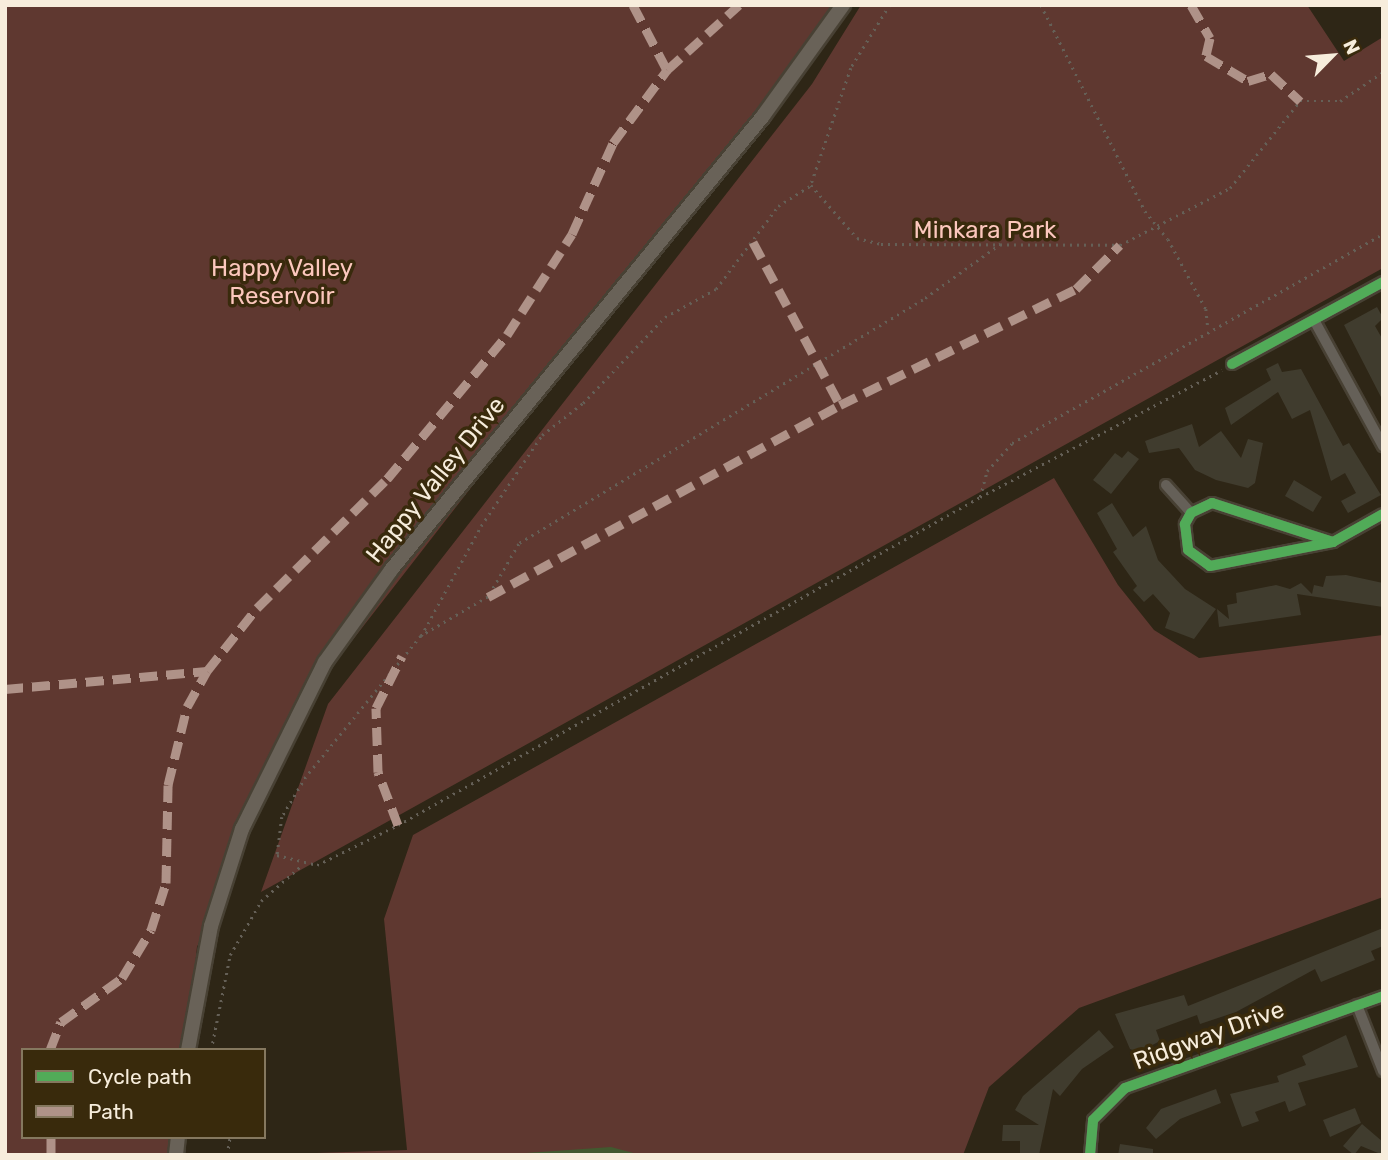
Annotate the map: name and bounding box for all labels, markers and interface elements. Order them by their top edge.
north arrow [1297,21,1367,91]
text: N [1338,36,1365,58]
park label: Minkara Park [914,217,1056,245]
park label: Happy Valley Reservoir [210,255,354,311]
street label: Happy Valley Drive [360,391,512,569]
street label: Ridgway Drive [1129,995,1289,1077]
legend [21,1048,266,1139]
text: Cycle path [88,1064,192,1089]
text: Path [88,1099,134,1124]

